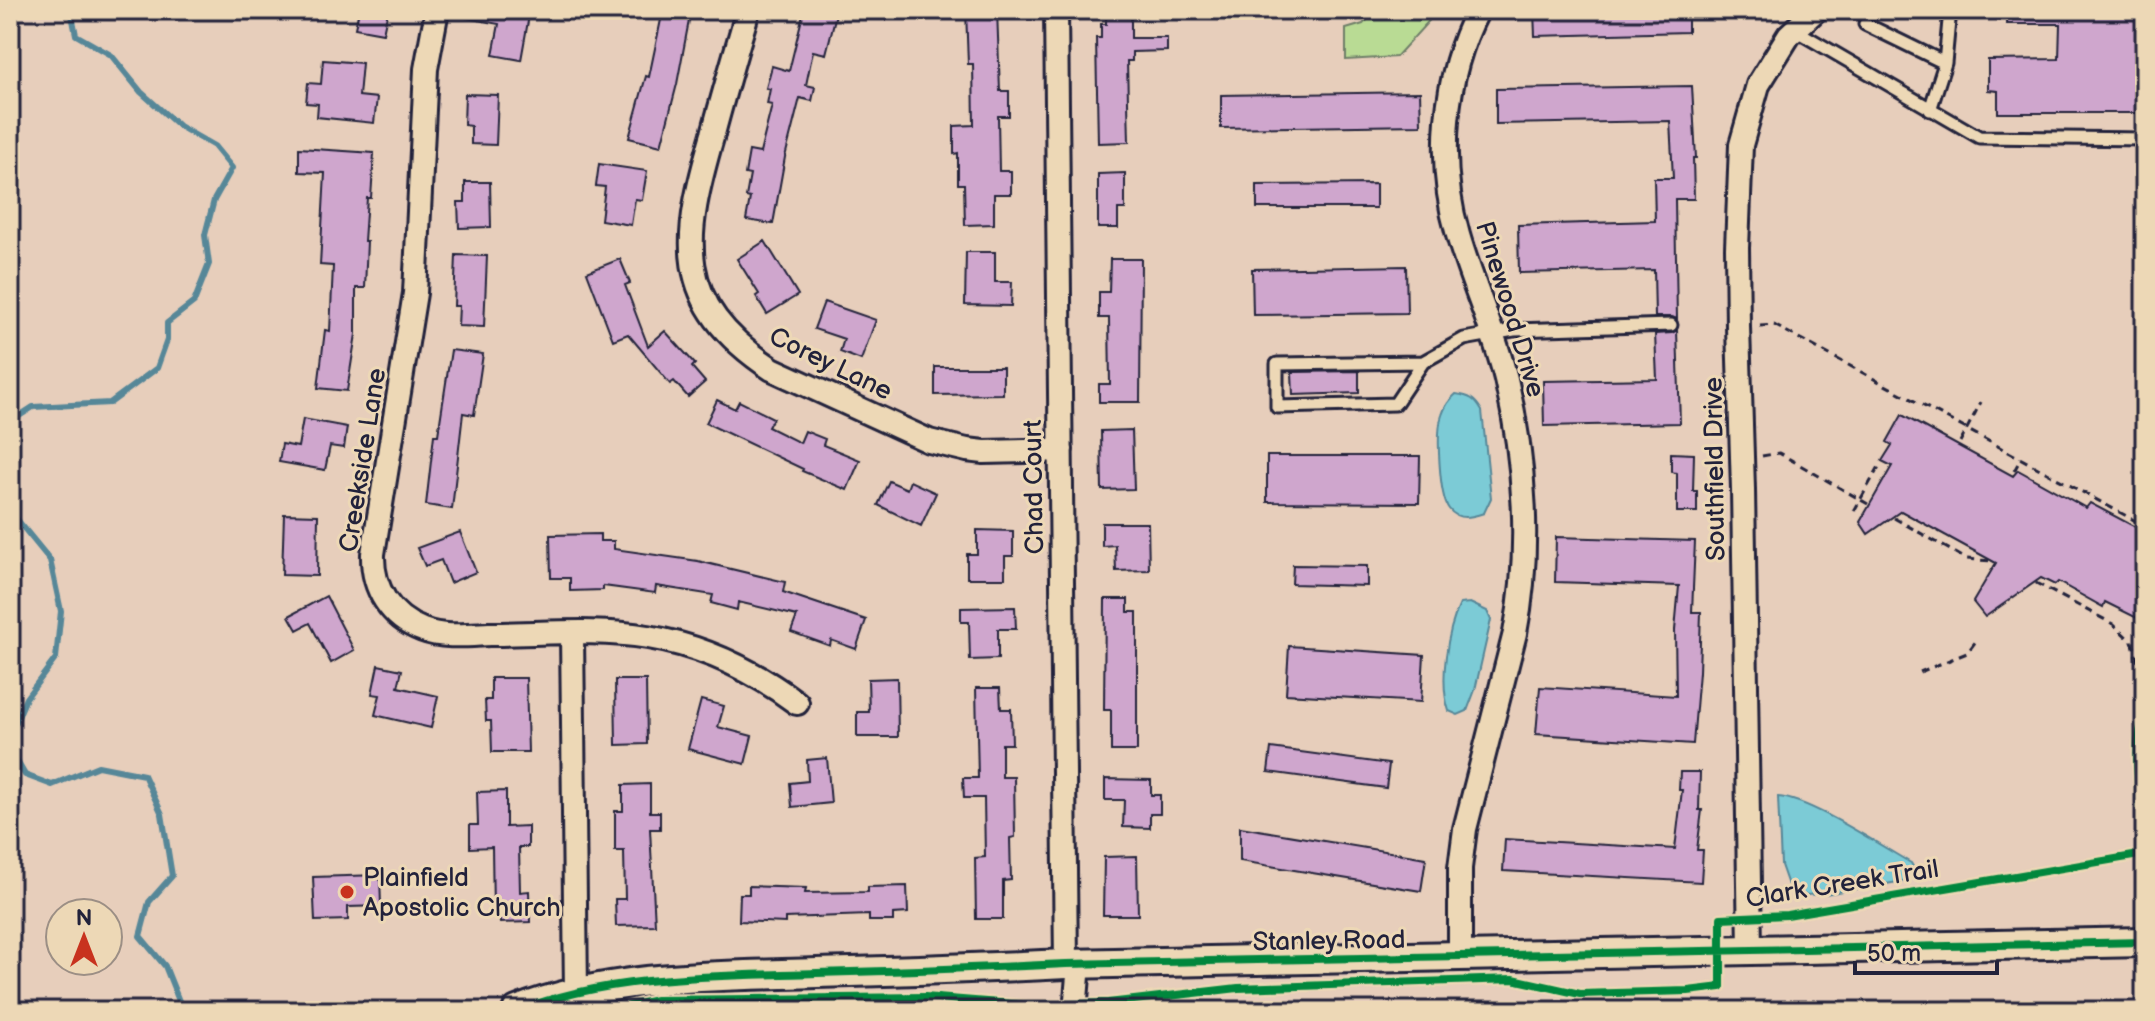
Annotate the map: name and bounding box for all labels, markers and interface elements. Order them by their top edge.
street label: Pinewood Drive [1468,218,1551,401]
street label: Corey Lane [764,321,897,408]
street label: Creekside Lane [334,366,393,555]
street label: Southfield Drive [1698,377,1733,561]
street label: Chad Court [1018,419,1051,555]
street label: Clark Creek Trail [1744,854,1941,915]
place label: Plainfield Apostolic Church [363,863,561,924]
marker: Plainfield Apostolic Church [338,883,356,901]
north arrow [44,897,124,977]
text: N [76,905,92,932]
street label: Stanley Road [1252,925,1406,958]
scale bar [1855,925,1997,975]
text: 50 m [1867,939,1921,968]

